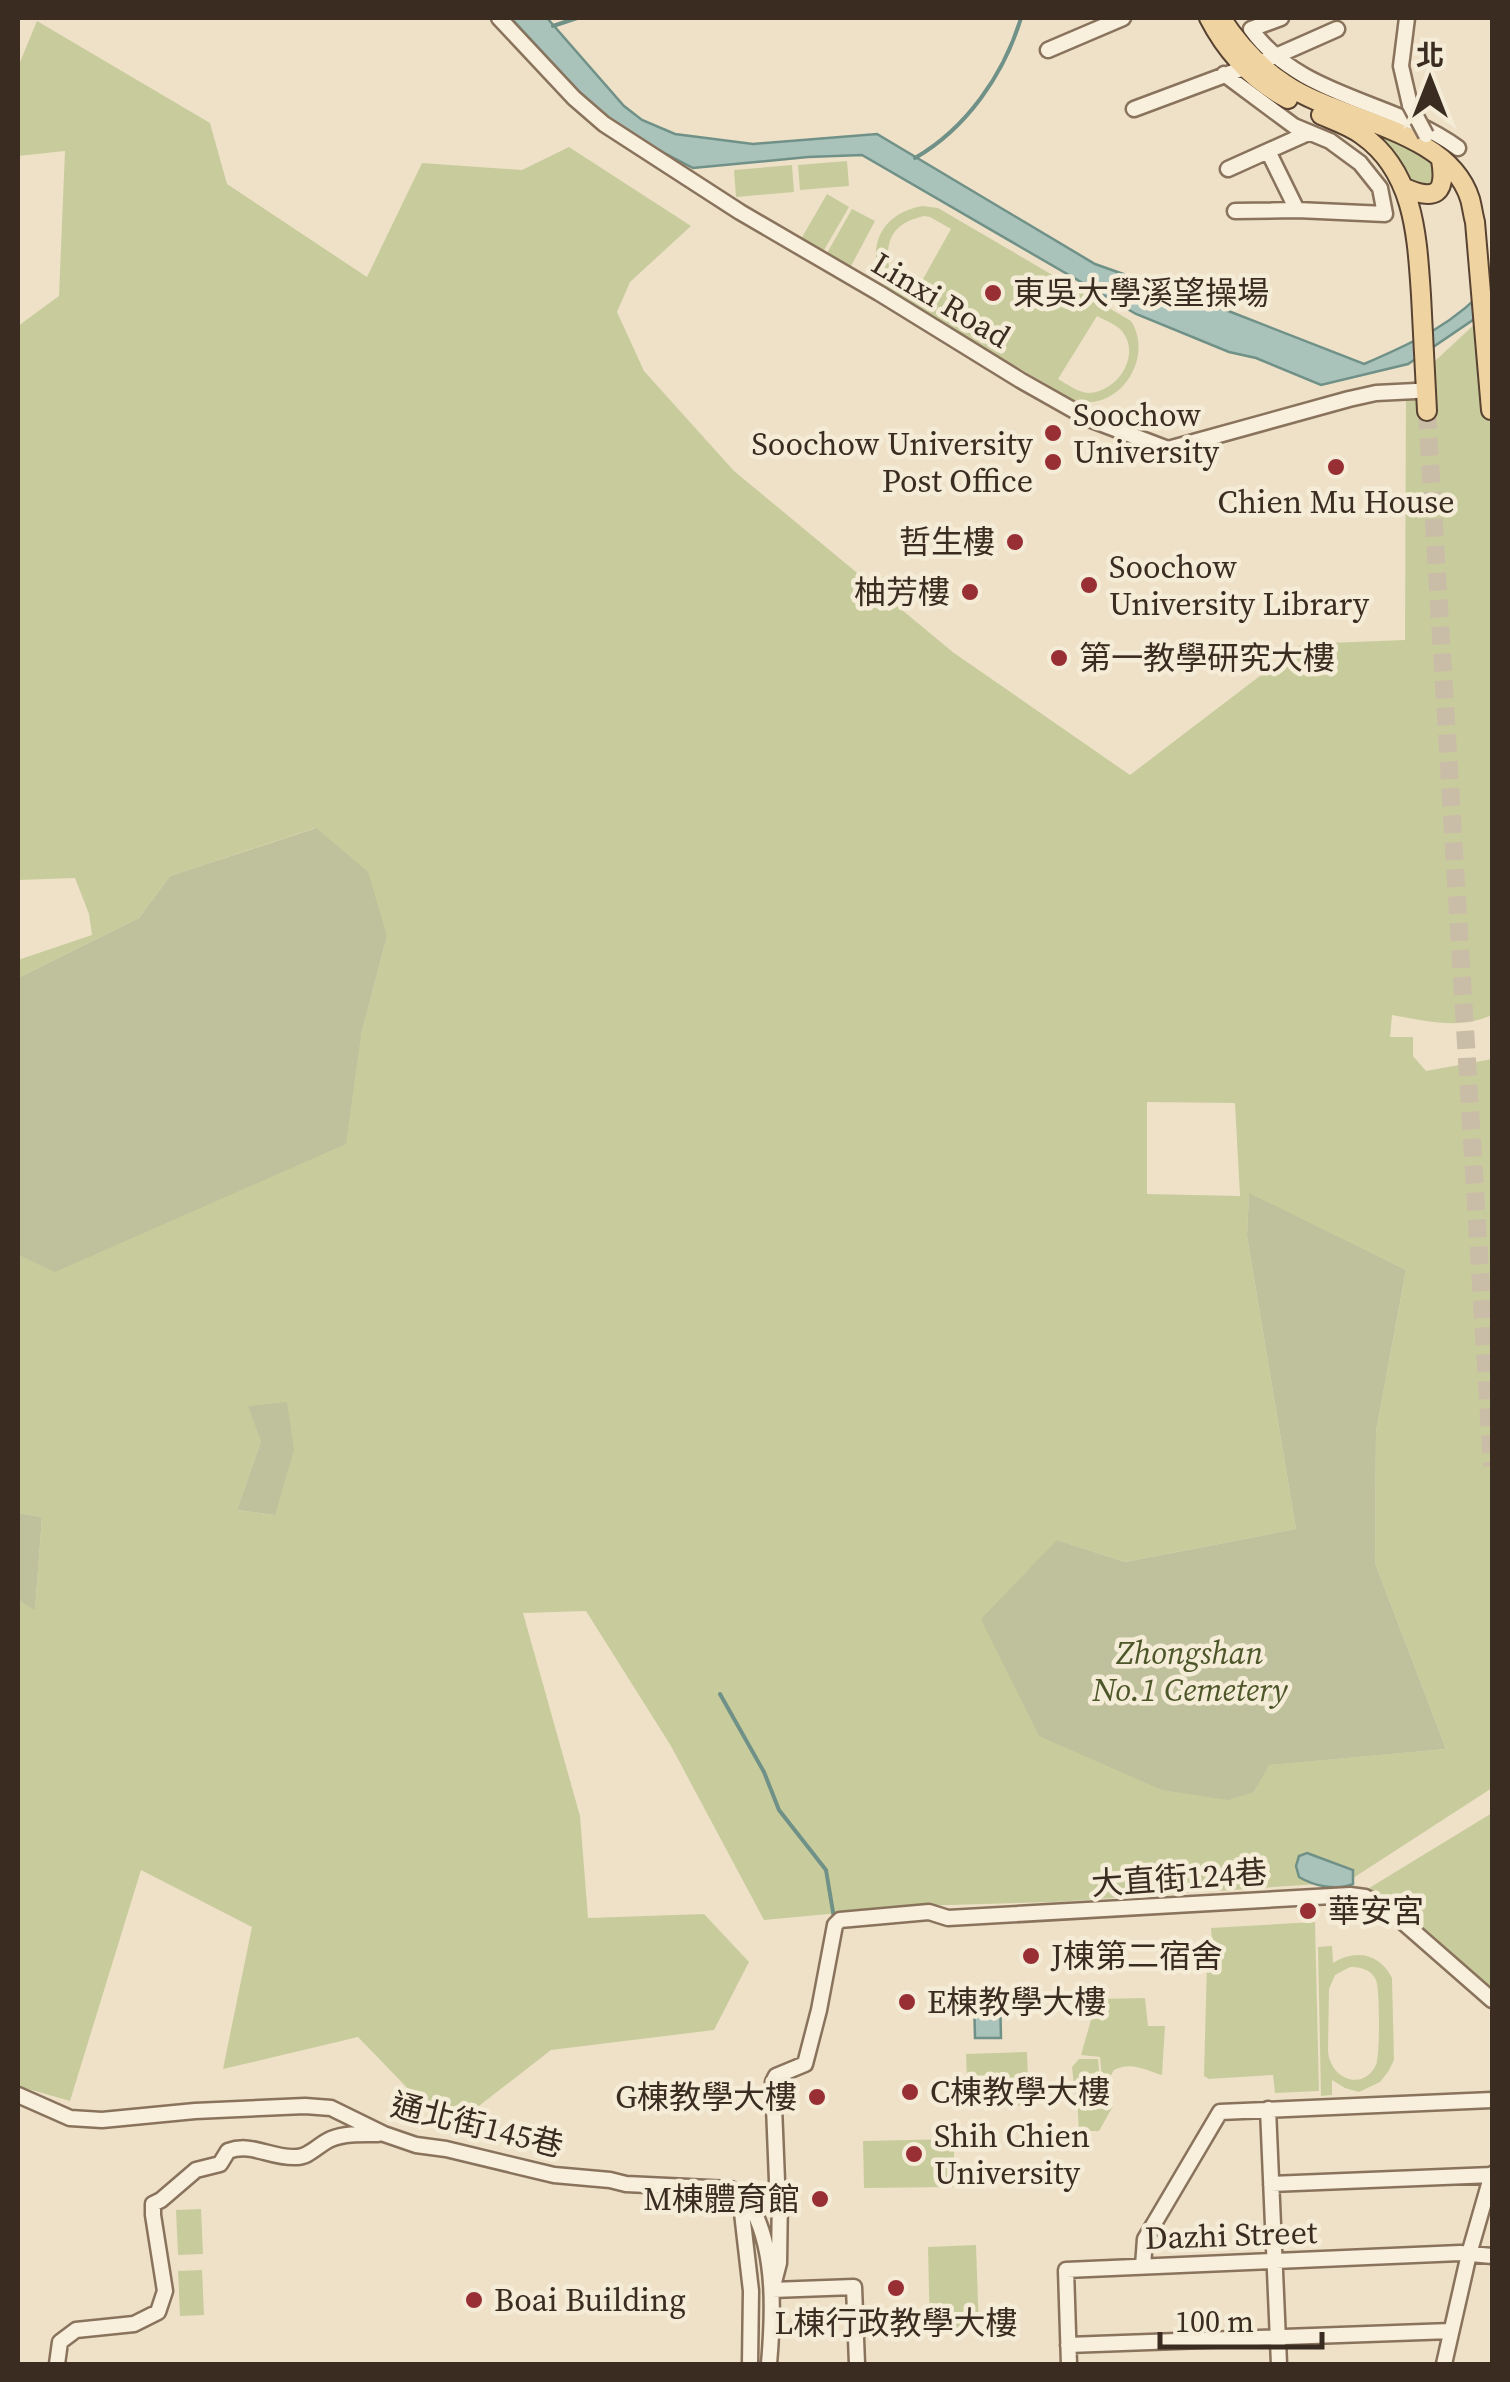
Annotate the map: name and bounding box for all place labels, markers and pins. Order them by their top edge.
place label: 東吳大學溪望操場 [1013,271,1269,315]
marker: 東吳大學溪望操場 [982,282,1004,304]
place label: Soochow University [1073,393,1220,474]
place label: Soochow University Post Office [751,422,1034,503]
marker: Soochow University [1042,422,1064,444]
marker: Soochow University Post Office [1042,451,1064,473]
marker: Chien Mu House [1325,456,1347,478]
place label: Chien Mu House [1217,480,1455,524]
place label: 哲生樓 [899,520,995,564]
marker: 哲生樓 [1004,531,1026,553]
place label: Soochow University Library [1109,545,1370,626]
place label: 柚芳樓 [854,570,950,614]
marker: Soochow University Library [1078,574,1100,596]
marker: 柚芳樓 [959,581,981,603]
place label: 第一教學研究大樓 [1079,636,1335,680]
marker: 第一教學研究大樓 [1048,647,1070,669]
place label: 華安宮 [1328,1889,1424,1933]
marker: 華安宮 [1297,1900,1319,1922]
place label: J棟第二宿舍 [1050,1934,1223,1978]
marker: J棟第二宿舍 [1020,1945,1042,1967]
place label: E棟教學大樓 [927,1980,1106,2024]
marker: E棟教學大樓 [896,1991,918,2013]
place label: C棟教學大樓 [930,2070,1110,2114]
place label: G棟教學大樓 [615,2075,797,2119]
marker: C棟教學大樓 [899,2081,921,2103]
marker: G棟教學大樓 [806,2086,828,2108]
place label: Shih Chien University [934,2114,1090,2195]
marker: Shih Chien University [903,2143,925,2165]
place label: M棟體育館 [643,2177,800,2221]
marker: M棟體育館 [809,2188,831,2210]
marker: L棟行政教學大樓 [885,2277,907,2299]
place label: Boai Building [494,2278,686,2322]
marker: Boai Building [463,2289,485,2311]
place label: L棟行政教學大樓 [774,2301,1018,2345]

